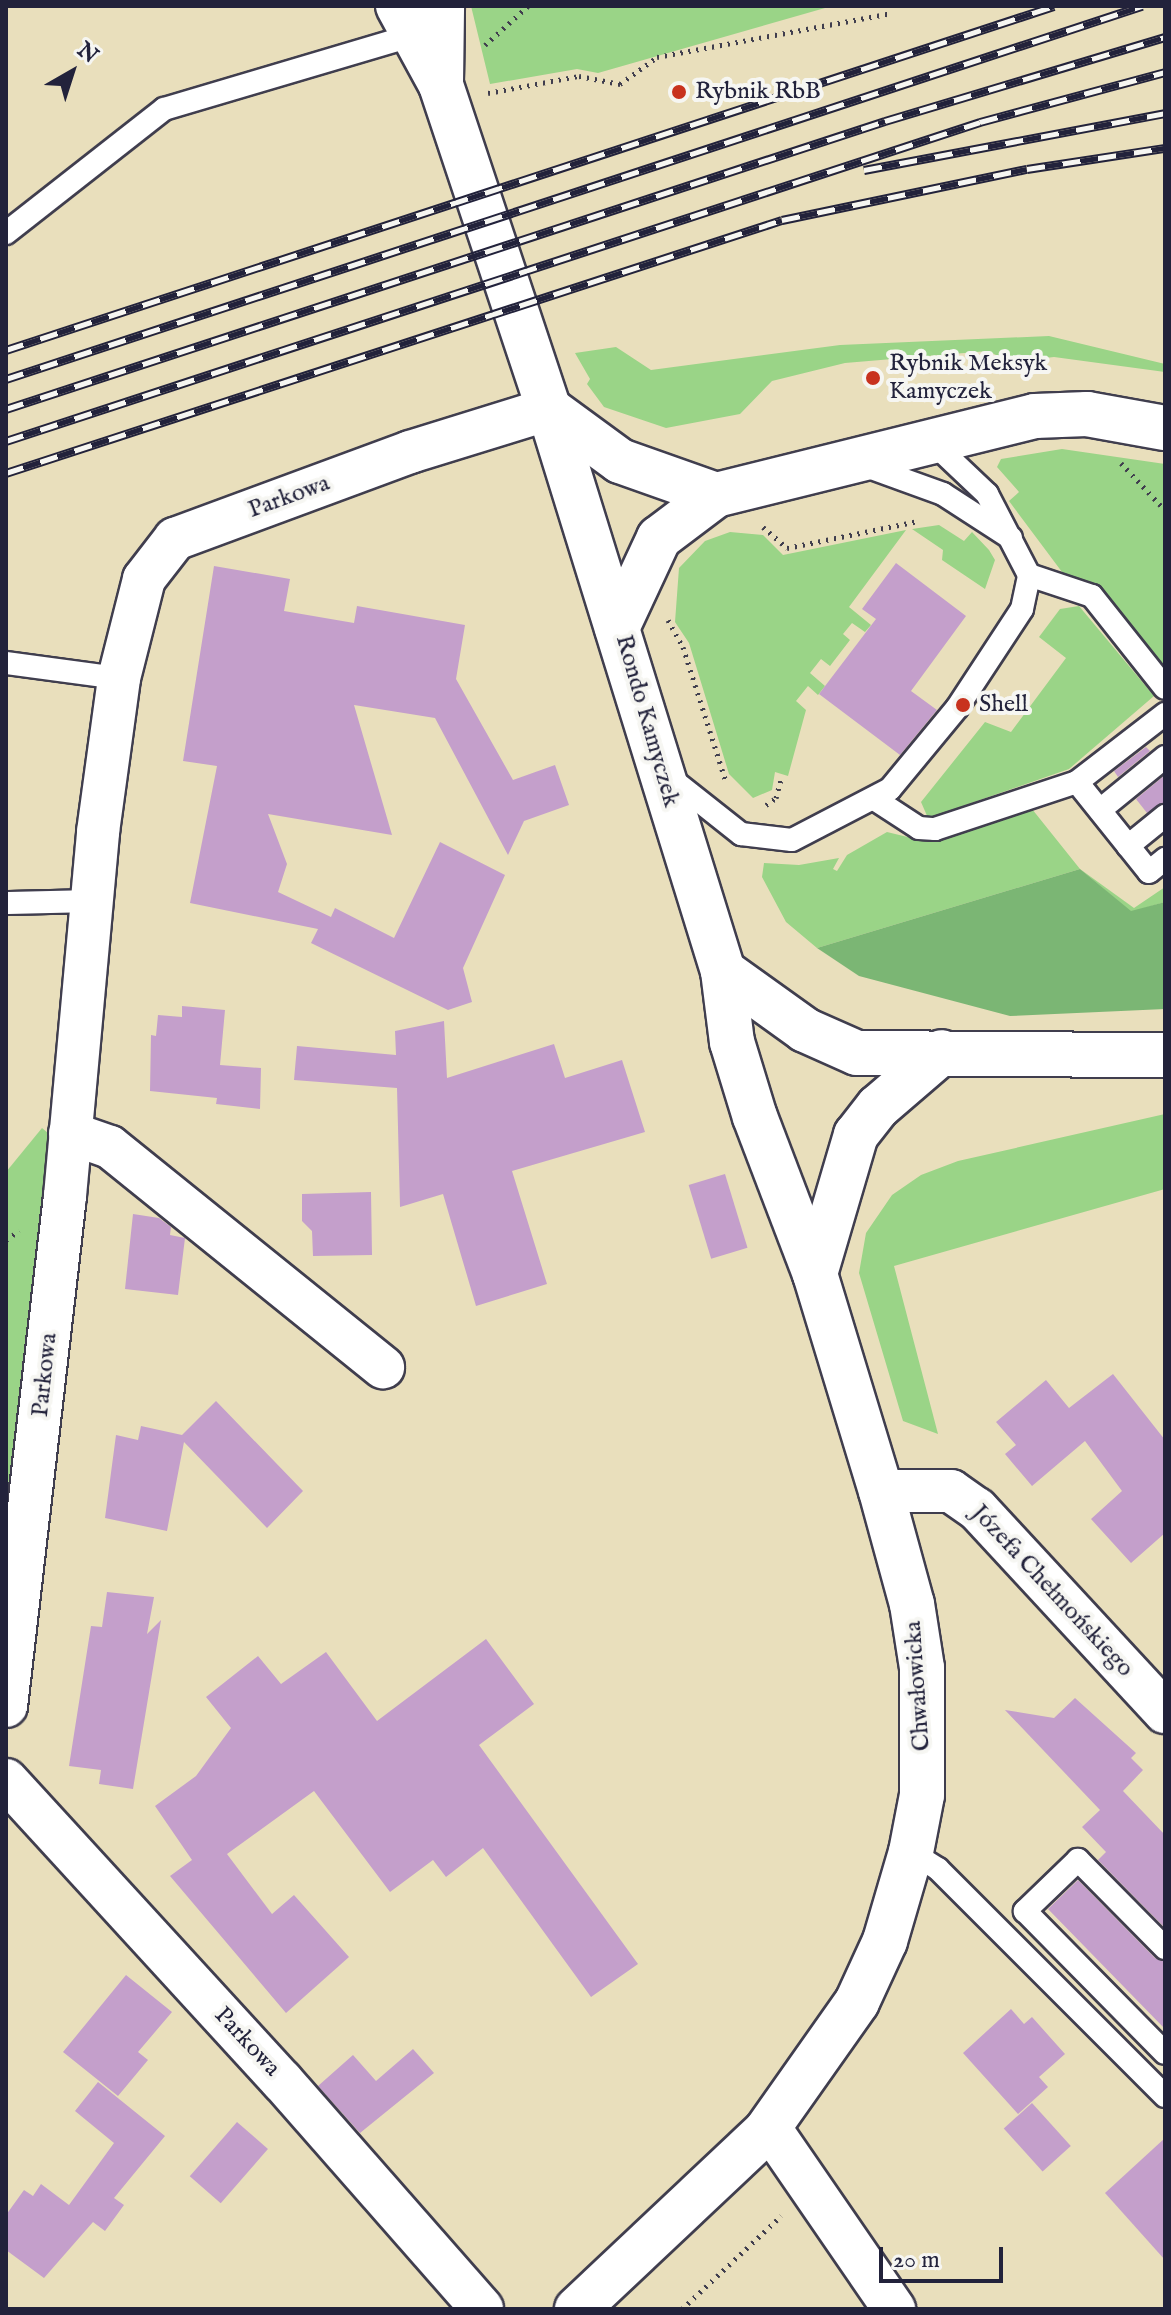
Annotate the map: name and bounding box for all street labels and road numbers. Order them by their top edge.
street label: Parkowa [244,469,334,525]
street label: Rondo Kamyczek [609,632,685,810]
street label: Parkowa [26,1332,64,1418]
street label: Józefa Chełmońskiego [965,1499,1139,1683]
street label: Chwałowicka [899,1620,937,1752]
street label: Parkowa [208,2001,286,2083]

